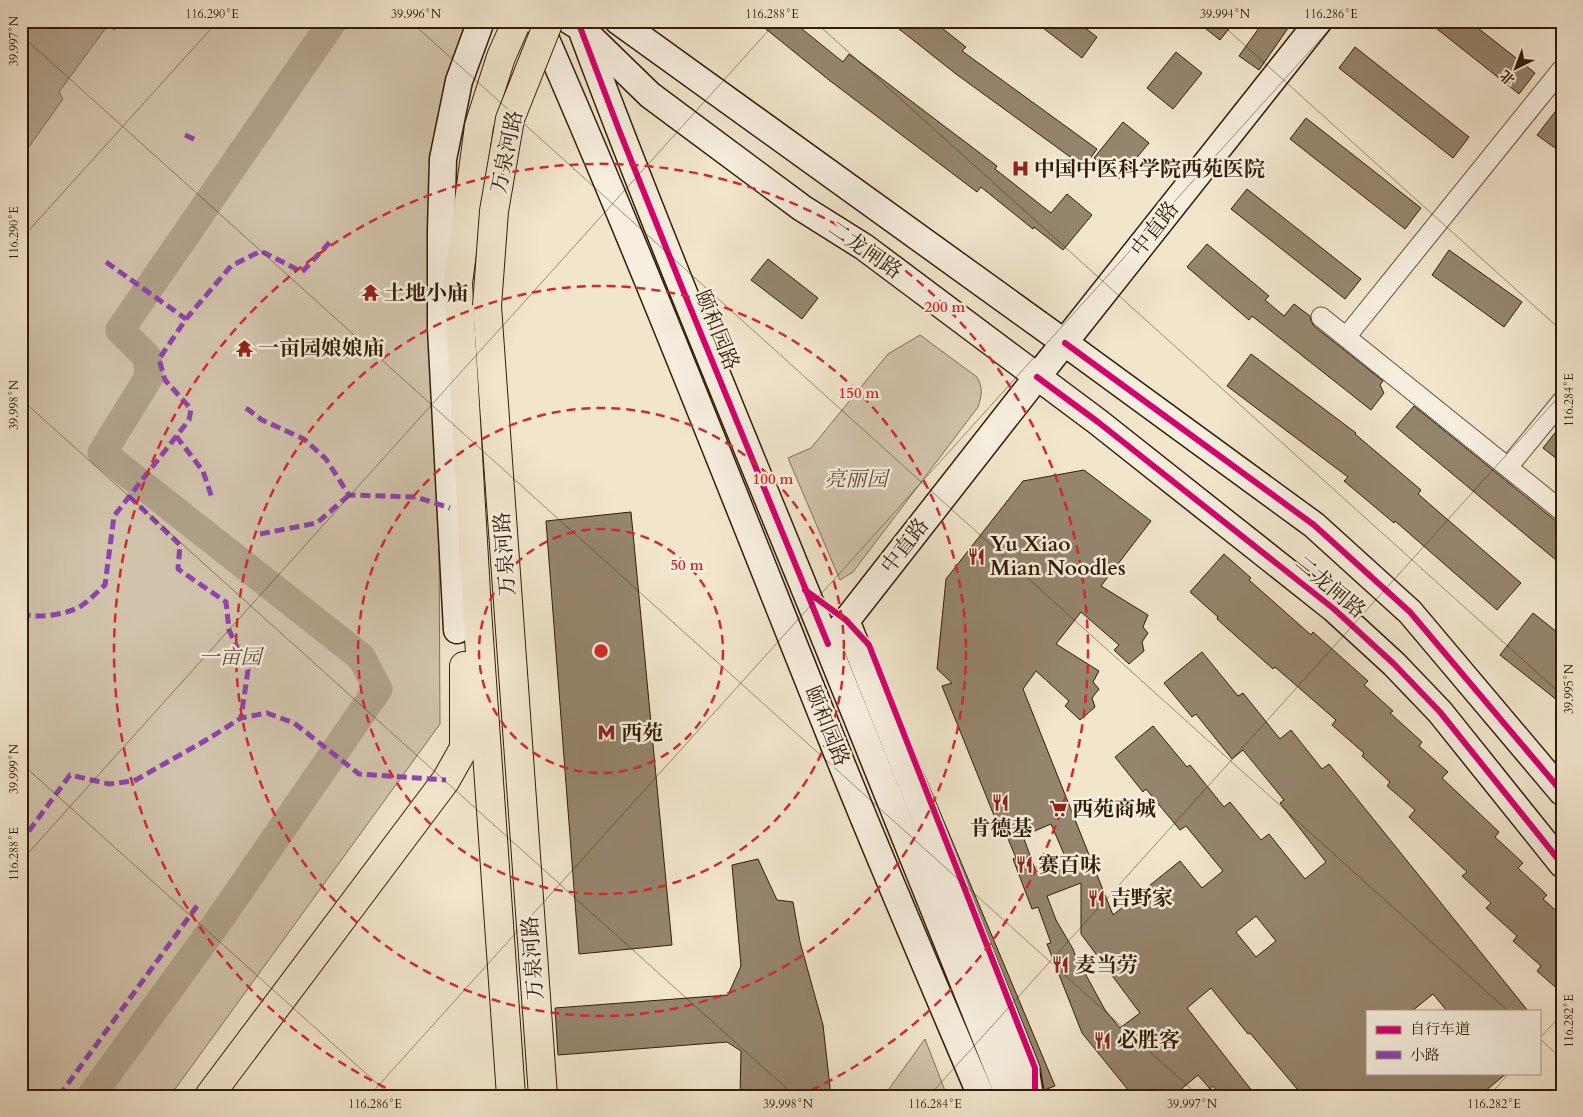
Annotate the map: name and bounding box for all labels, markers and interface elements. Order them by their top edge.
text: 116.290°E [185,6,239,22]
text: 39.996°N [391,6,442,22]
text: 116.288°E [745,6,799,22]
text: 39.994°N [1200,6,1251,22]
text: 116.286°E [1304,6,1358,22]
text: 39.997°N [6,15,22,66]
north arrow [1490,42,1540,92]
text: 北 [1496,66,1519,89]
street label: 万泉河路 [484,108,530,196]
place label: 中国中医科学院西苑医院 [1034,155,1265,184]
hospital icon: 中国中医科学院西苑医院 [1010,159,1030,179]
street label: 中直路 [1124,195,1186,263]
text: 116.290°E [6,206,22,260]
street label: 二龙闸路 [822,214,908,286]
place label: 土地小庙 [384,279,468,308]
temple icon: 土地小庙 [360,283,380,303]
street label: 颐和园路 [688,286,746,374]
text: 200 m [925,297,966,317]
place label: 一亩园娘娘庙 [258,334,384,363]
temple icon: 一亩园娘娘庙 [234,338,254,358]
text: 116.284°E [1561,373,1577,427]
text: 39.998°N [6,379,22,430]
text: 150 m [839,383,880,403]
park label: 亮丽园 [825,465,890,494]
text: 100 m [753,469,794,489]
street label: 万泉河路 [488,511,522,597]
street label: 中直路 [874,512,936,580]
place label: Yu Xiao Mian Noodles [990,530,1126,583]
restaurant icon: Yu Xiao Mian Noodles [966,546,986,566]
street label: 二龙闸路 [1289,549,1371,625]
text: 50 m [670,555,704,575]
centre of rings [592,642,610,660]
park label: 一亩园 [199,643,264,672]
text: 39.995°N [1561,663,1577,714]
street label: 颐和园路 [798,682,856,770]
place label: 西苑 [621,719,663,748]
metro station icon: 西苑 [597,723,617,743]
text: 39.999°N [6,743,22,794]
restaurant icon: 肯德基 [991,793,1011,813]
place label: 西苑商城 [1072,795,1156,824]
supermarket icon: 西苑商城 [1048,799,1068,819]
place label: 肯德基 [970,814,1033,843]
text: 116.288°E [6,827,22,881]
place label: 赛百味 [1038,851,1102,880]
restaurant icon: 赛百味 [1014,855,1034,875]
place label: 吉野家 [1110,884,1173,913]
restaurant icon: 吉野家 [1086,888,1106,908]
street label: 万泉河路 [516,915,550,1001]
place label: 麦当劳 [1075,951,1138,980]
restaurant icon: 麦当劳 [1051,955,1071,975]
text: 116.282°E [1561,994,1577,1048]
legend [1366,1010,1540,1074]
text: 自行车道 [1410,1019,1470,1039]
place label: 必胜客 [1117,1026,1180,1055]
restaurant icon: 必胜客 [1093,1030,1113,1050]
text: 小路 [1410,1045,1440,1065]
text: 116.286°E [348,1096,402,1112]
text: 39.998°N [763,1096,814,1112]
text: 116.284°E [908,1096,962,1112]
text: 39.997°N [1167,1096,1218,1112]
text: 116.282°E [1467,1096,1521,1112]

